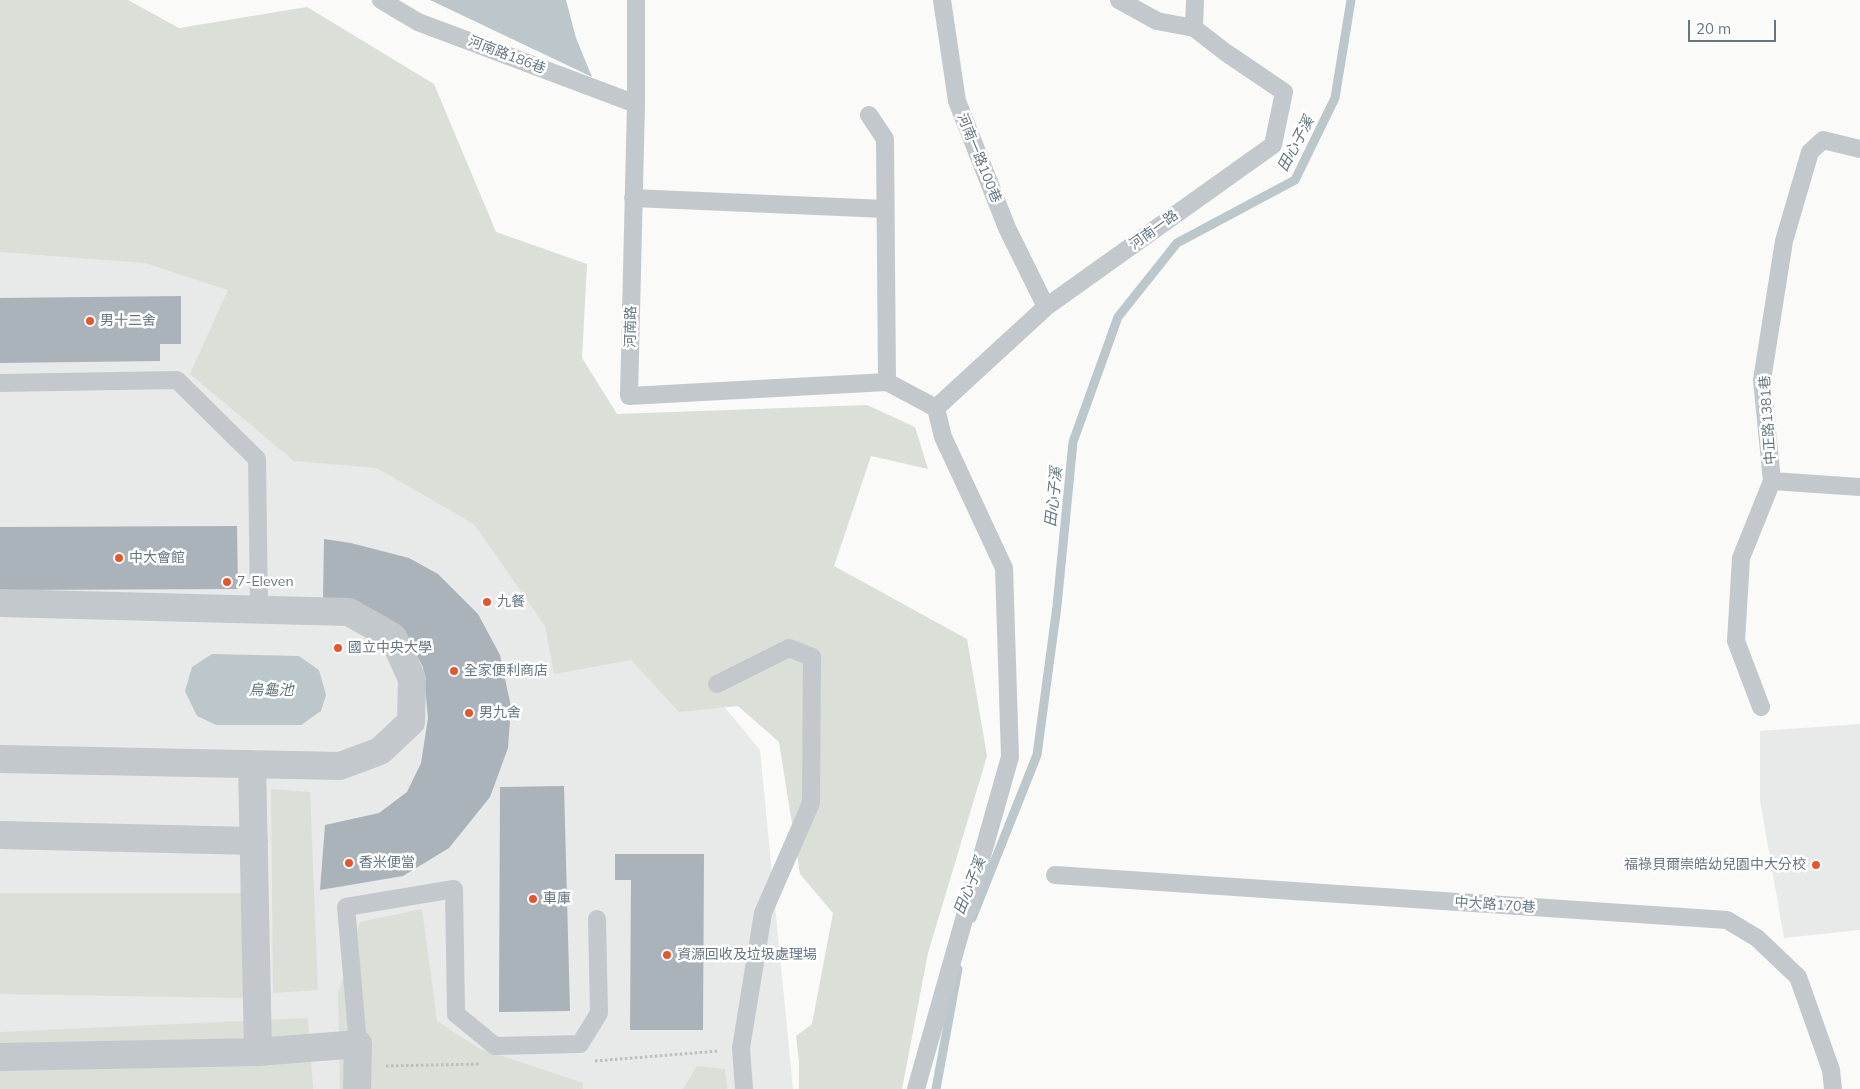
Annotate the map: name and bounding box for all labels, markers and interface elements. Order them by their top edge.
scale bar [1690,10,1778,42]
text: 20 m [1696,19,1731,38]
street label: 河南路186巷 [466,33,548,77]
street label: 河南一路100巷 [953,111,1005,205]
water label: 田心子溪 [1274,113,1318,175]
street label: 河南一路 [1126,207,1182,253]
street label: 河南路 [622,306,640,348]
place label: 男十二舍 [100,313,156,329]
marker: 男十二舍 [84,315,96,327]
street label: 中正路1381巷 [1756,375,1780,465]
water label: 田心子溪 [1042,466,1066,528]
place label: 中大會館 [129,550,185,566]
marker: 中大會館 [113,552,125,564]
place label: 7-Eleven [237,574,294,590]
marker: 7-Eleven [221,576,233,588]
place label: 九餐 [497,594,525,610]
marker: 九餐 [481,596,493,608]
place label: 國立中央大學 [348,640,432,656]
marker: 國立中央大學 [332,642,344,654]
place label: 全家便利商店 [464,663,548,679]
marker: 全家便利商店 [448,665,460,677]
water label: 烏龜池 [249,681,293,699]
place label: 男九舍 [479,705,521,721]
marker: 男九舍 [463,707,475,719]
place label: 香米便當 [359,855,415,871]
water label: 田心子溪 [950,855,990,917]
marker: 香米便當 [343,857,355,869]
place label: 福祿貝爾崇皓幼兒園中大分校 [1624,857,1806,873]
marker: 福祿貝爾崇皓幼兒園中大分校 [1810,859,1822,871]
place label: 車庫 [543,891,571,907]
marker: 車庫 [527,893,539,905]
street label: 中大路170巷 [1454,894,1536,916]
place label: 資源回收及垃圾處理場 [677,947,817,963]
marker: 資源回收及垃圾處理場 [661,949,673,961]

